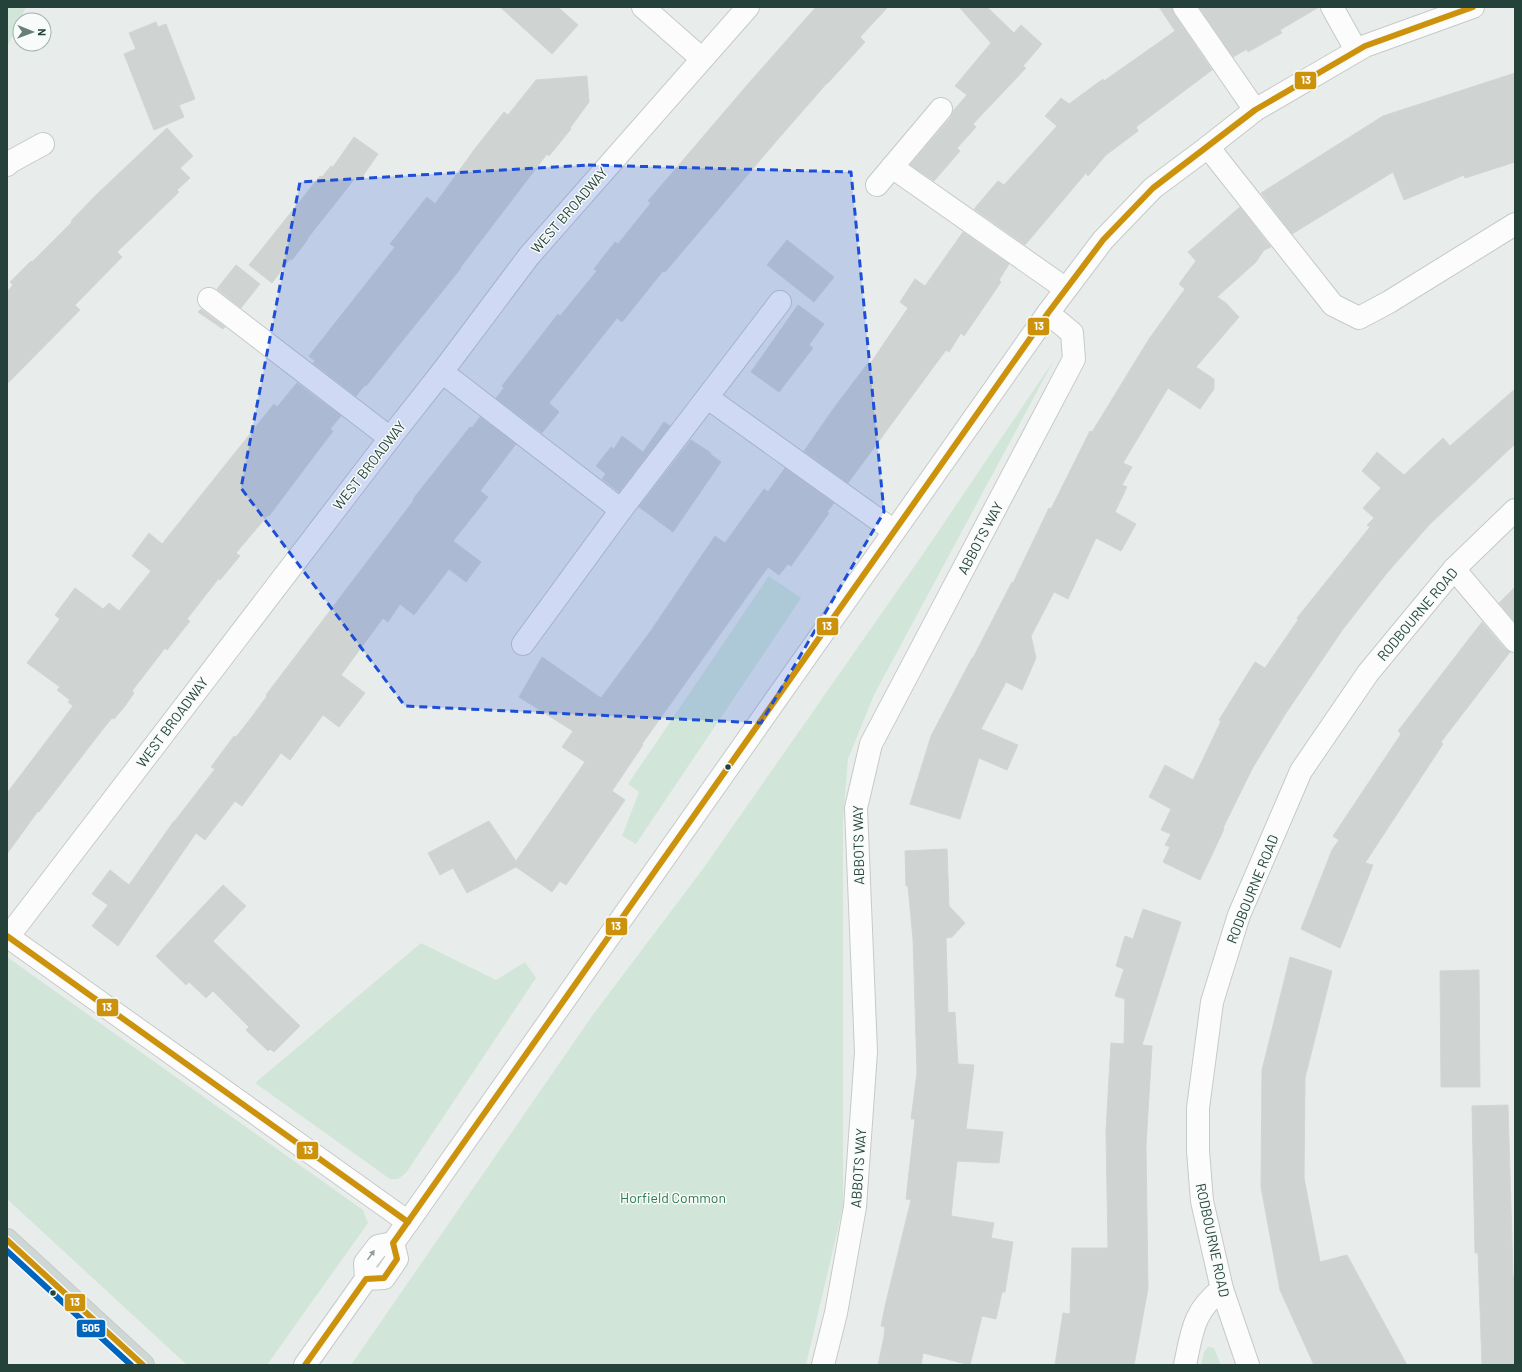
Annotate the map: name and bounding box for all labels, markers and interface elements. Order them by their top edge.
north arrow [12,12,52,52]
text: N [36,28,49,36]
line badge: 13 [1294,71,1317,90]
text: 13 [1301,73,1311,86]
street label: WEST BROADWAY [527,163,611,257]
line badge: 13 [1027,317,1050,336]
text: 13 [1034,319,1044,332]
street label: WEST BROADWAY [329,417,409,513]
street label: ABBOTS WAY [954,499,1006,577]
street label: RODBOURNE ROAD [1373,564,1461,664]
line badge: 13 [816,617,839,636]
text: 13 [822,619,832,632]
street label: WEST BROADWAY [133,673,211,770]
unlabelled marker [723,762,733,772]
street label: ABBOTS WAY [849,805,867,885]
street label: RODBOURNE ROAD [1222,832,1282,946]
line badge: 13 [605,917,628,936]
text: 13 [611,919,621,932]
line badge: 13 [96,998,119,1017]
text: 13 [102,1000,112,1013]
street label: ABBOTS WAY [847,1127,869,1208]
line badge: 13 [296,1141,319,1160]
text: 13 [303,1143,313,1156]
street label: RODBOURNE ROAD [1193,1182,1233,1298]
park label: Horfield Common [620,1189,726,1206]
one-way arrow [367,1250,375,1260]
unlabelled marker [48,1288,58,1298]
line badge: 13 [64,1293,86,1312]
text: 13 [70,1295,80,1308]
line badge: 505 [76,1319,106,1338]
text: 505 [82,1321,100,1334]

